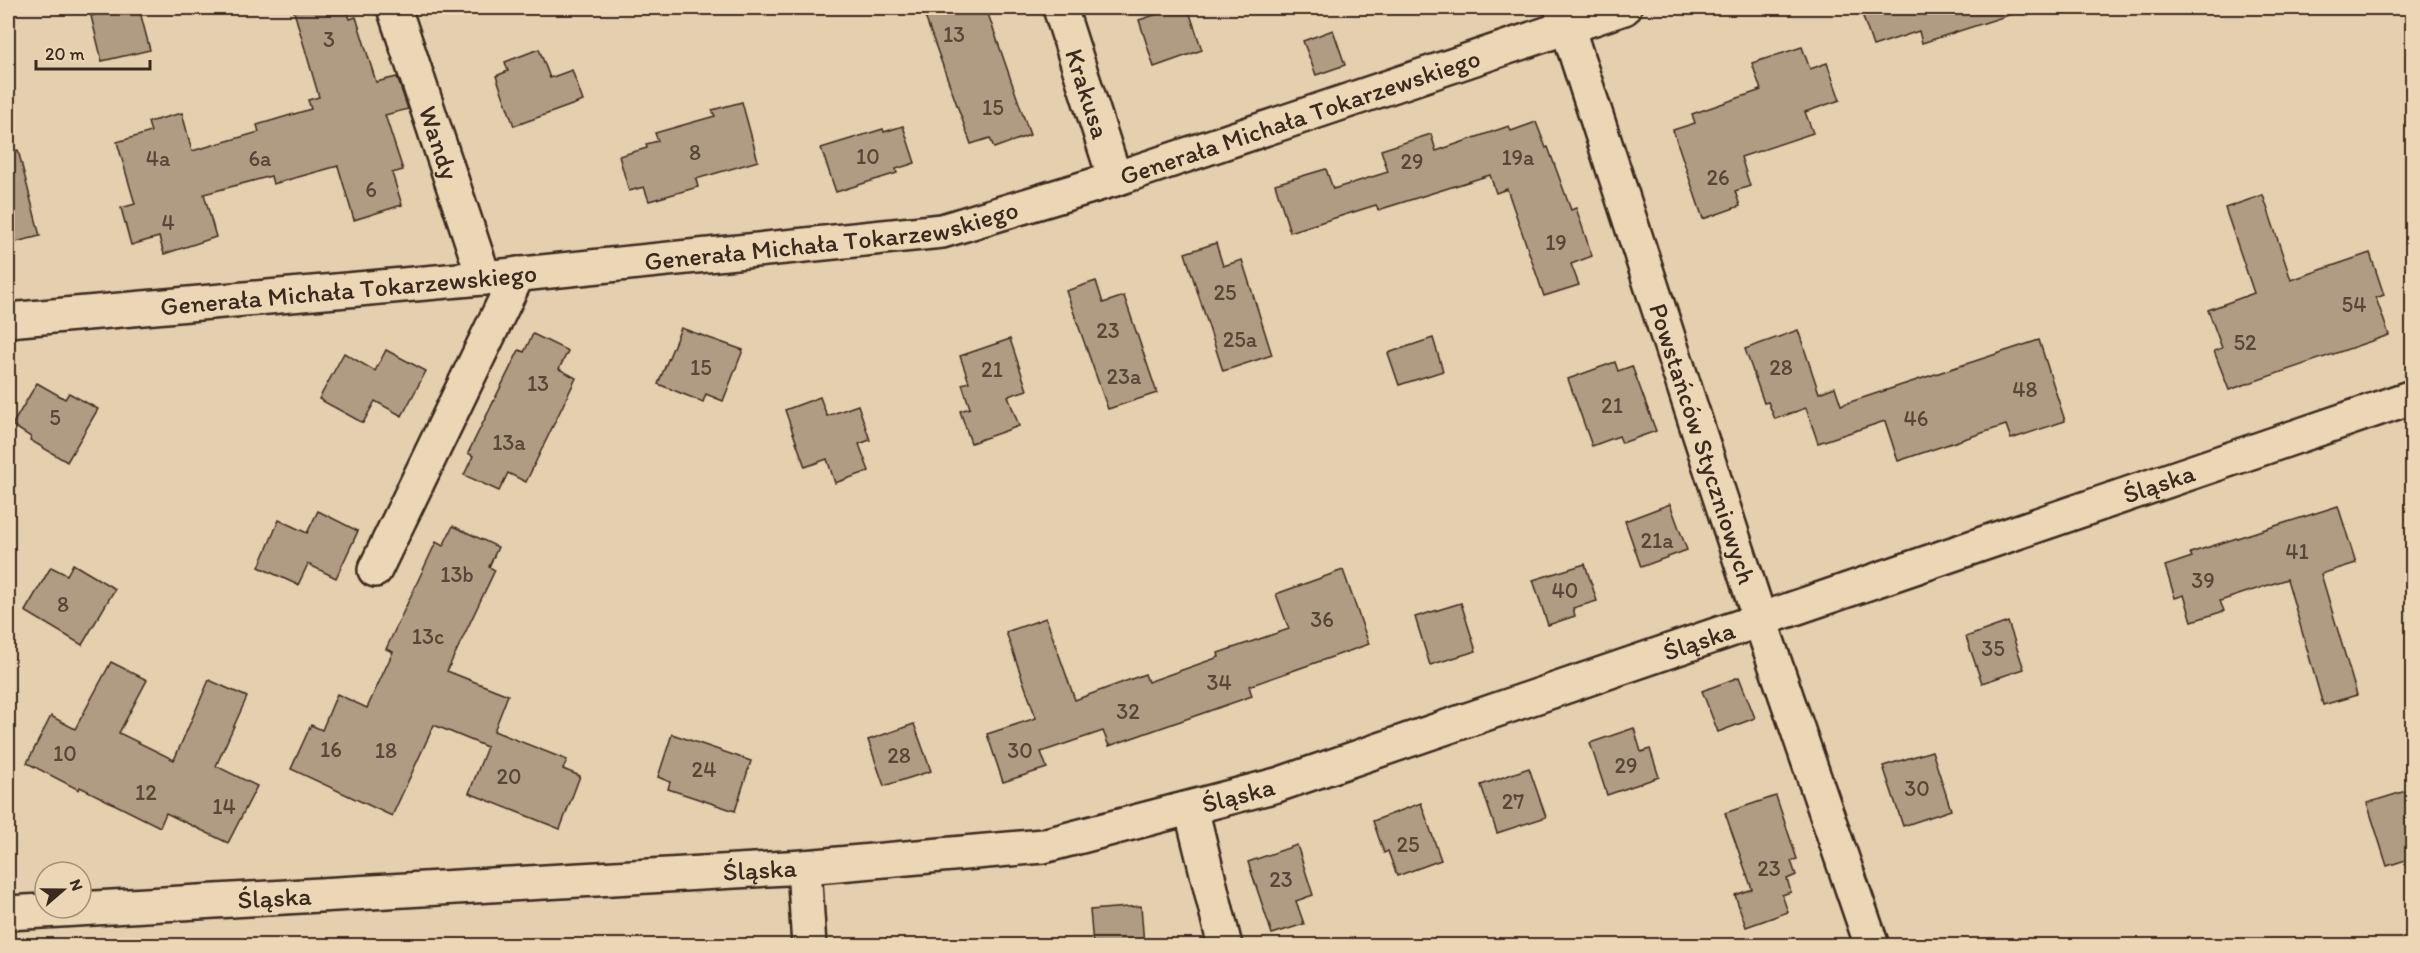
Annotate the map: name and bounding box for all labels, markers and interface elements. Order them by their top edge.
house number: 13 [943,21,965,48]
house number: 3 [323,26,335,53]
scale bar [36,33,150,71]
street label: Generała Michała Tokarzewskiego [1116,41,1484,192]
text: 20 m [45,43,85,65]
street label: Krakusa [1058,45,1117,143]
house number: 15 [982,94,1004,121]
street label: Wandy [412,102,466,184]
house number: 8 [689,139,701,166]
house number: 10 [856,143,880,170]
house number: 19a [1501,144,1535,171]
house number: 4a [146,145,171,172]
house number: 6a [248,145,272,172]
house number: 29 [1400,148,1424,175]
house number: 26 [1706,164,1730,191]
house number: 6 [365,176,377,203]
street label: Generała Michała Tokarzewskiego [643,193,1022,277]
house number: 4 [161,209,175,236]
house number: 19 [1545,229,1567,256]
street label: Generała Michała Tokarzewskiego [159,257,539,322]
house number: 25 [1213,279,1237,306]
house number: 54 [2342,291,2366,318]
street label: Powstańców Styczniowych [1642,299,1763,588]
house number: 23 [1096,317,1120,344]
house number: 25a [1223,326,1258,353]
house number: 52 [2233,329,2257,356]
house number: 15 [690,354,712,381]
house number: 28 [1769,354,1793,381]
house number: 21 [981,356,1003,383]
house number: 23a [1106,363,1142,390]
house number: 13 [527,370,549,397]
house number: 48 [2012,376,2038,403]
house number: 21 [1601,392,1623,419]
house number: 5 [49,404,61,431]
house number: 46 [1904,405,1928,432]
house number: 13a [492,429,526,456]
street label: Śląska [2119,456,2200,511]
house number: 21a [1640,527,1674,554]
house number: 41 [2285,538,2309,565]
house number: 13b [440,561,474,588]
house number: 39 [2191,567,2215,594]
house number: 40 [1552,577,1578,604]
house number: 8 [57,591,69,618]
house number: 36 [1310,606,1334,633]
street label: Śląska [1659,613,1740,668]
house number: 13c [412,623,444,650]
house number: 35 [1981,635,2005,662]
house number: 34 [1206,669,1232,696]
house number: 32 [1116,698,1140,725]
house number: 16 [320,736,342,763]
house number: 18 [375,737,397,764]
house number: 30 [1007,737,1033,764]
house number: 10 [53,740,77,767]
house number: 28 [887,742,911,769]
house number: 29 [1614,752,1638,779]
house number: 24 [692,756,716,783]
house number: 20 [496,763,522,790]
street label: Śląska [1198,770,1279,820]
house number: 30 [1904,775,1930,802]
house number: 12 [135,779,157,806]
house number: 27 [1502,788,1524,815]
house number: 14 [212,793,236,820]
house number: 25 [1396,831,1420,858]
street label: Śląska [722,851,798,888]
house number: 23 [1757,855,1781,882]
north arrow [33,860,93,920]
house number: 23 [1269,866,1293,893]
text: N [66,877,87,893]
street label: Śląska [237,879,313,916]

